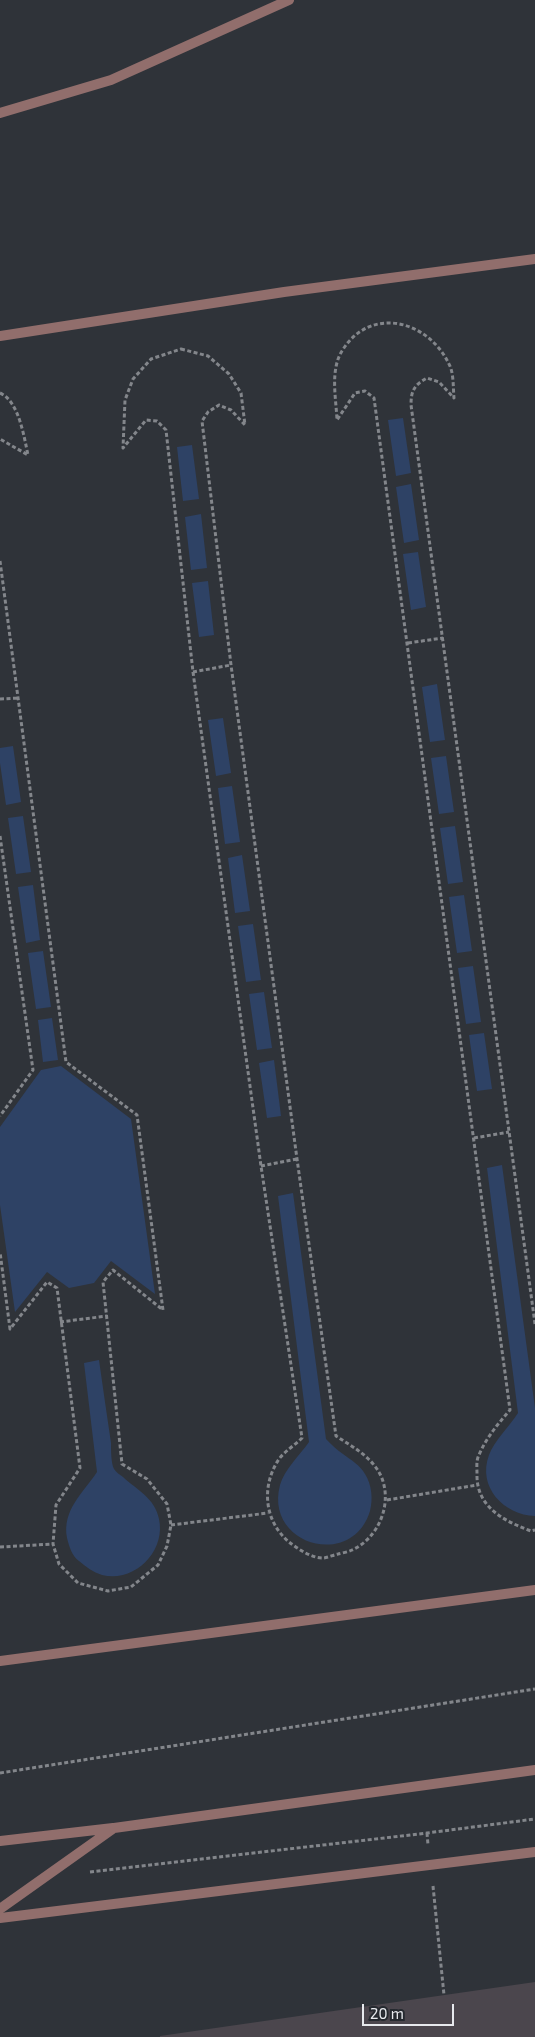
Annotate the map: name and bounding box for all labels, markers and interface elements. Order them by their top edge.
scale bar [365,1994,458,2026]
text: 20 m [370,2004,404,2022]

